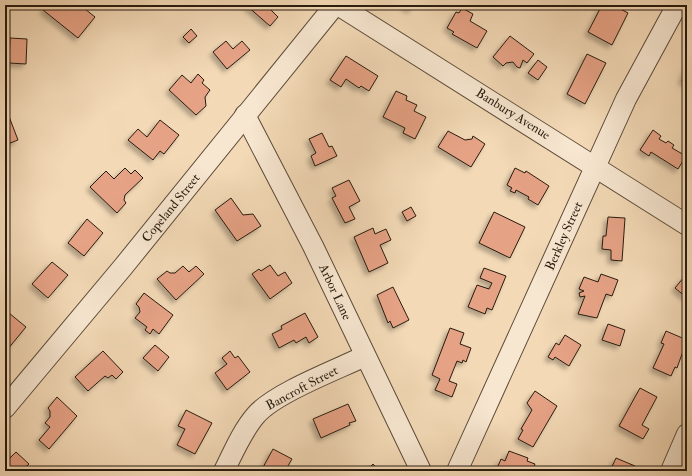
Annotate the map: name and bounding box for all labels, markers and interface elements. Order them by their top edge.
street label: Banbury Avenue [472,85,554,144]
street label: Copeland Street [138,170,204,246]
street label: Berkley Street [542,199,587,273]
street label: Arbor Lane [315,260,355,323]
street label: Bancroft Street [263,362,341,414]

